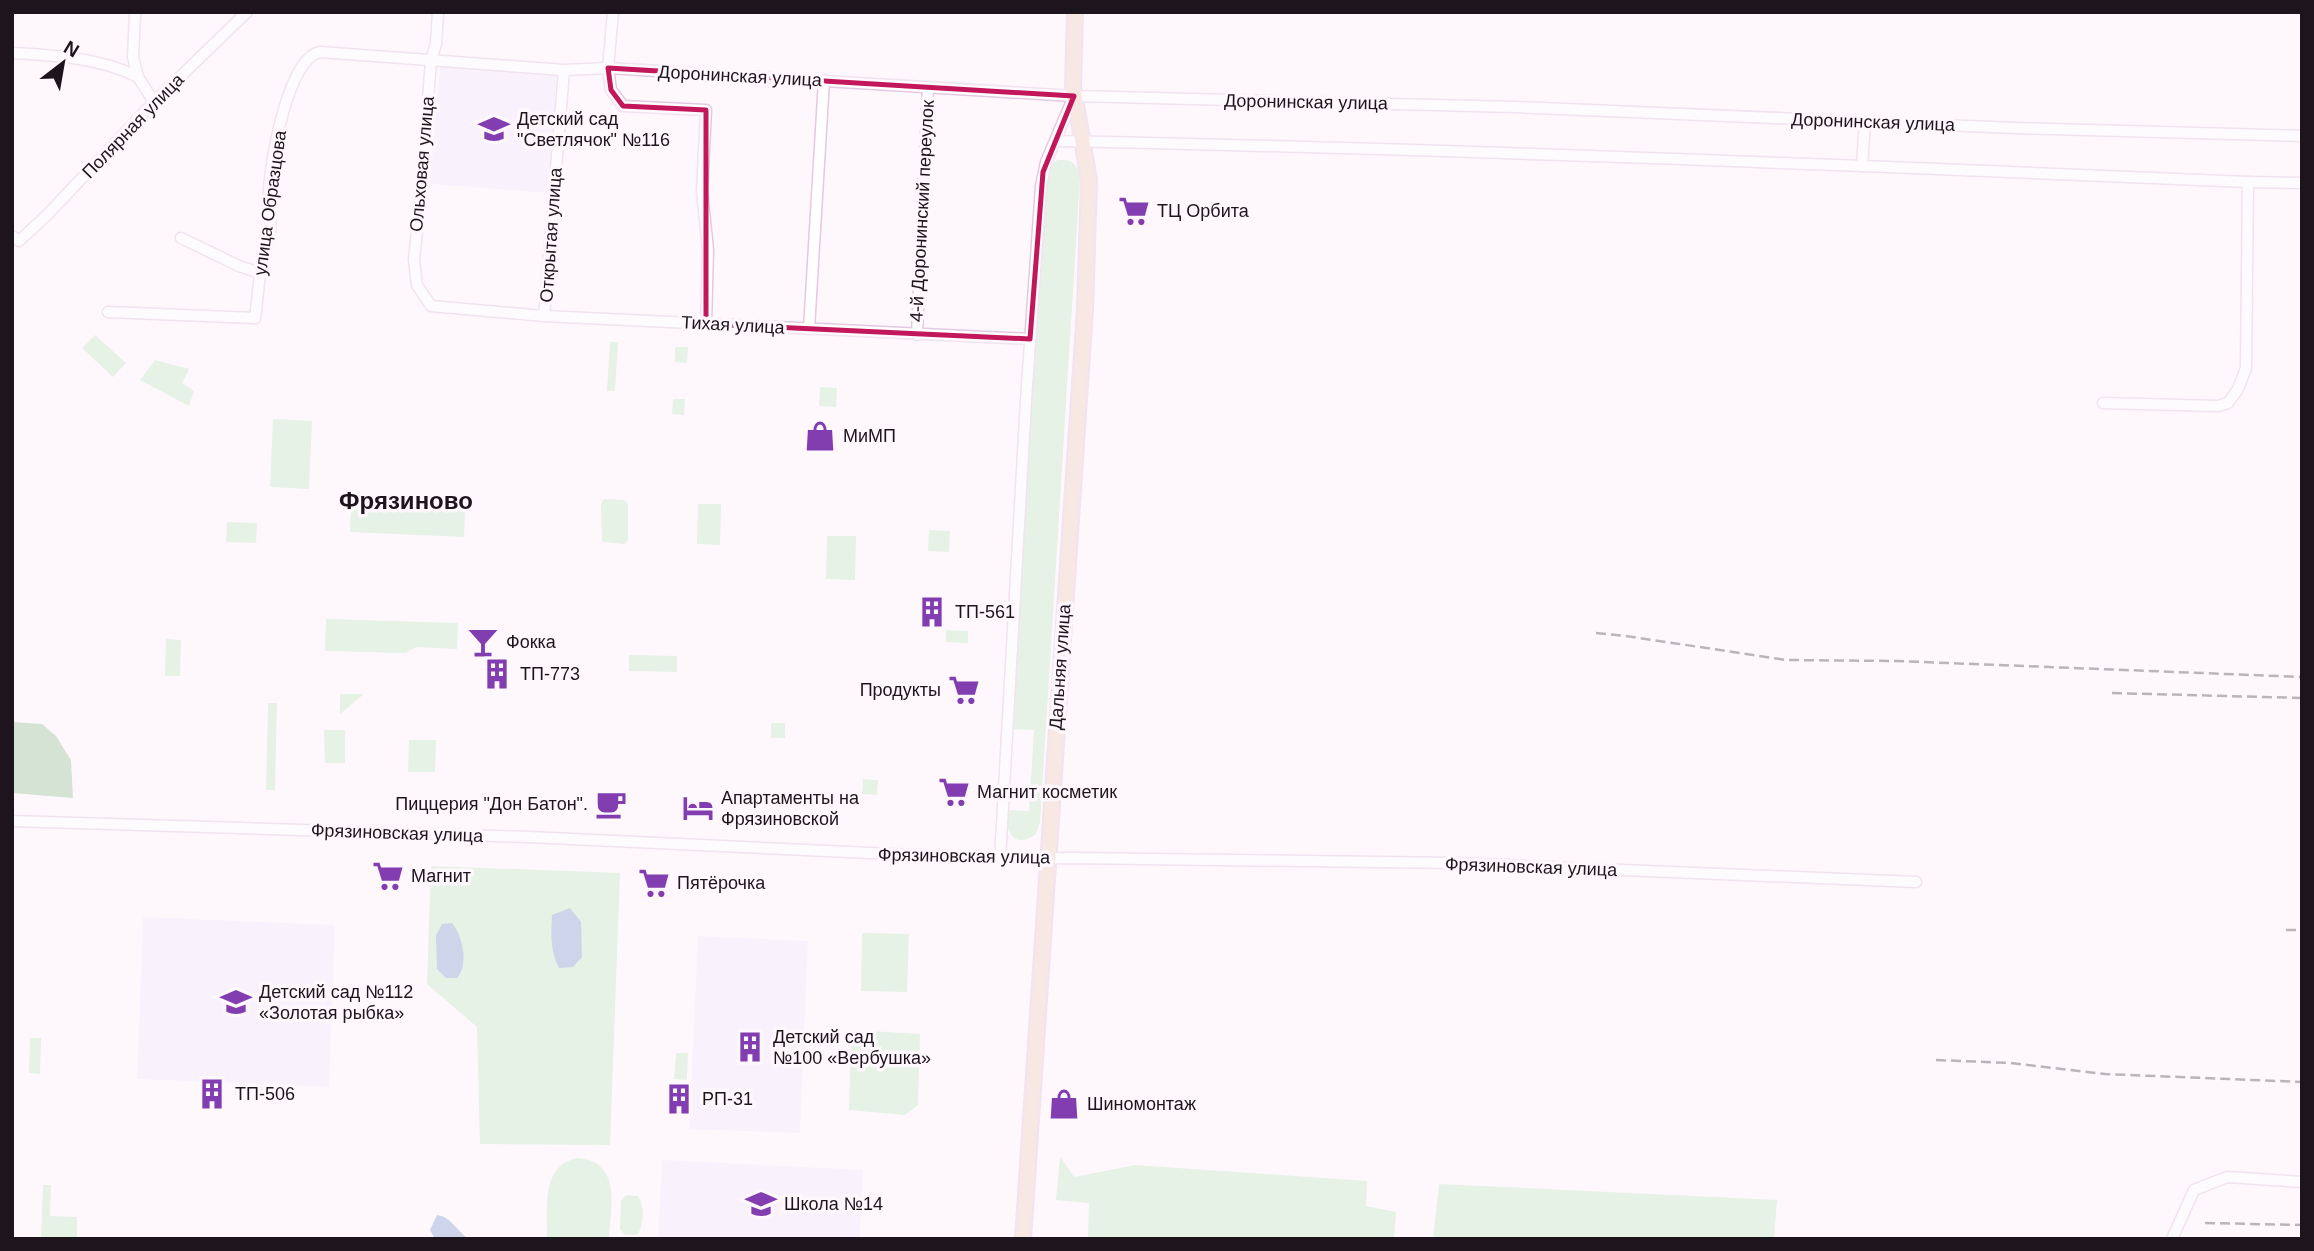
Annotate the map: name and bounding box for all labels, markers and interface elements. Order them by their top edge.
north arrow [28,28,98,98]
text: N [60,36,83,61]
street label: Доронинская улица [658,62,823,90]
street label: Полярная улица [78,69,188,182]
street label: Доронинская улица [1224,91,1389,113]
street label: Ольховая улица [406,94,438,233]
street label: 4-й Доронинский переулок [906,99,938,322]
place label: Детский сад "Светлячок" №116 [517,109,670,150]
street label: Доронинская улица [1791,109,1956,135]
school or university icon: Детский сад "Светлячок" №116 [477,112,511,146]
street label: улица Образцова [250,128,290,277]
street label: Открытая улица [536,166,566,303]
supermarket icon: ТЦ Орбита [1117,194,1151,228]
place label: ТЦ Орбита [1157,201,1250,221]
street label: Тихая улица [681,312,786,338]
shop icon: МиМП [803,419,837,453]
place label: МиМП [843,426,896,446]
district label: Фрязиново [339,487,473,514]
building icon: ТП-561 [915,595,949,629]
place label: ТП-561 [955,602,1015,622]
street label: Дальняя улица [1046,602,1074,731]
bar icon: Фокка [466,625,500,659]
place label: Фокка [506,632,557,652]
building icon: ТП-773 [480,657,514,691]
place label: ТП-773 [520,664,580,684]
supermarket icon: Продукты [947,673,981,707]
place label: Продукты [860,680,941,700]
supermarket icon: Магнит косметик [937,775,971,809]
place label: Магнит косметик [977,782,1117,802]
cafe icon: Пиццерия "Дон Батон". [594,787,628,821]
place label: Апартаменты на Фрязиновской [721,788,860,829]
hotel icon: Апартаменты на Фрязиновской [681,791,715,825]
place label: Пиццерия "Дон Батон". [395,794,588,814]
street label: Фрязиновская улица [311,820,484,846]
street label: Фрязиновская улица [878,844,1051,868]
street label: Фрязиновская улица [1445,854,1618,880]
supermarket icon: Магнит [371,859,405,893]
place label: Магнит [411,866,471,886]
supermarket icon: Пятёрочка [637,866,671,900]
place label: Пятёрочка [677,873,766,893]
place label: Детский сад №112 «Золотая рыбка» [259,982,413,1023]
school or university icon: Детский сад №112 «Золотая рыбка» [219,985,253,1019]
place label: Детский сад №100 «Вербушка» [773,1027,931,1068]
building icon: Детский сад №100 «Вербушка» [733,1030,767,1064]
building icon: ТП-506 [195,1077,229,1111]
building icon: РП-31 [662,1082,696,1116]
place label: ТП-506 [235,1084,295,1104]
shop icon: Шиномонтаж [1047,1087,1081,1121]
place label: РП-31 [702,1089,753,1109]
place label: Шиномонтаж [1087,1094,1196,1114]
school or university icon: Школа №14 [744,1187,778,1221]
place label: Школа №14 [784,1194,883,1214]

